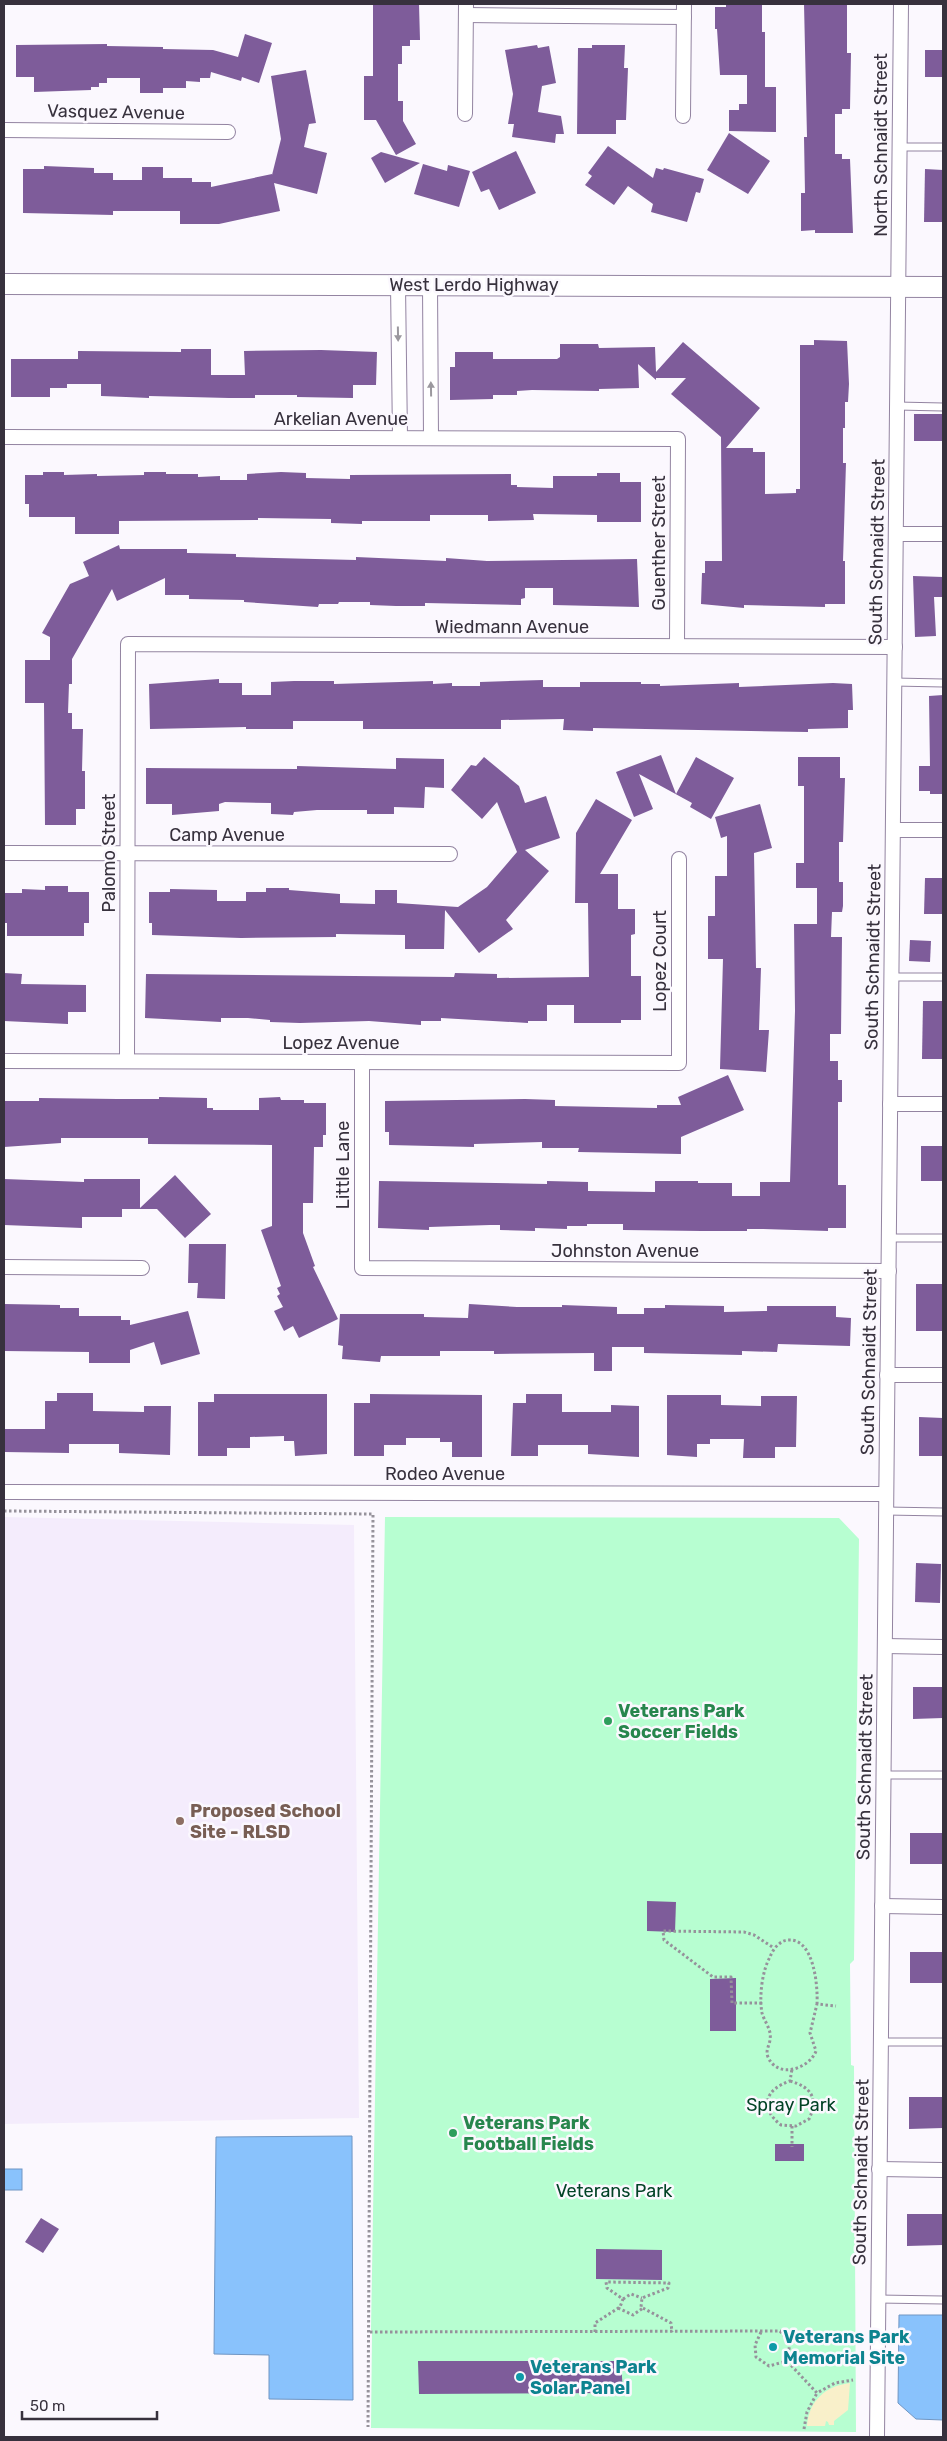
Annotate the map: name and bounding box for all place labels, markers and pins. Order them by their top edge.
place label: Veterans Park Soccer Fields [618,1700,745,1743]
marker: Veterans Park Soccer Fields [602,1715,614,1727]
place label: Proposed School Site - RLSD [190,1800,341,1843]
marker: Proposed School Site - RLSD [174,1815,186,1827]
place label: Veterans Park Football Fields [463,2112,594,2155]
marker: Veterans Park Football Fields [447,2127,459,2139]
place label: Veterans Park Memorial Site [783,2326,910,2369]
marker: Veterans Park Memorial Site [767,2341,779,2353]
place label: Veterans Park Solar Panel [530,2356,657,2399]
marker: Veterans Park Solar Panel [514,2371,526,2383]

